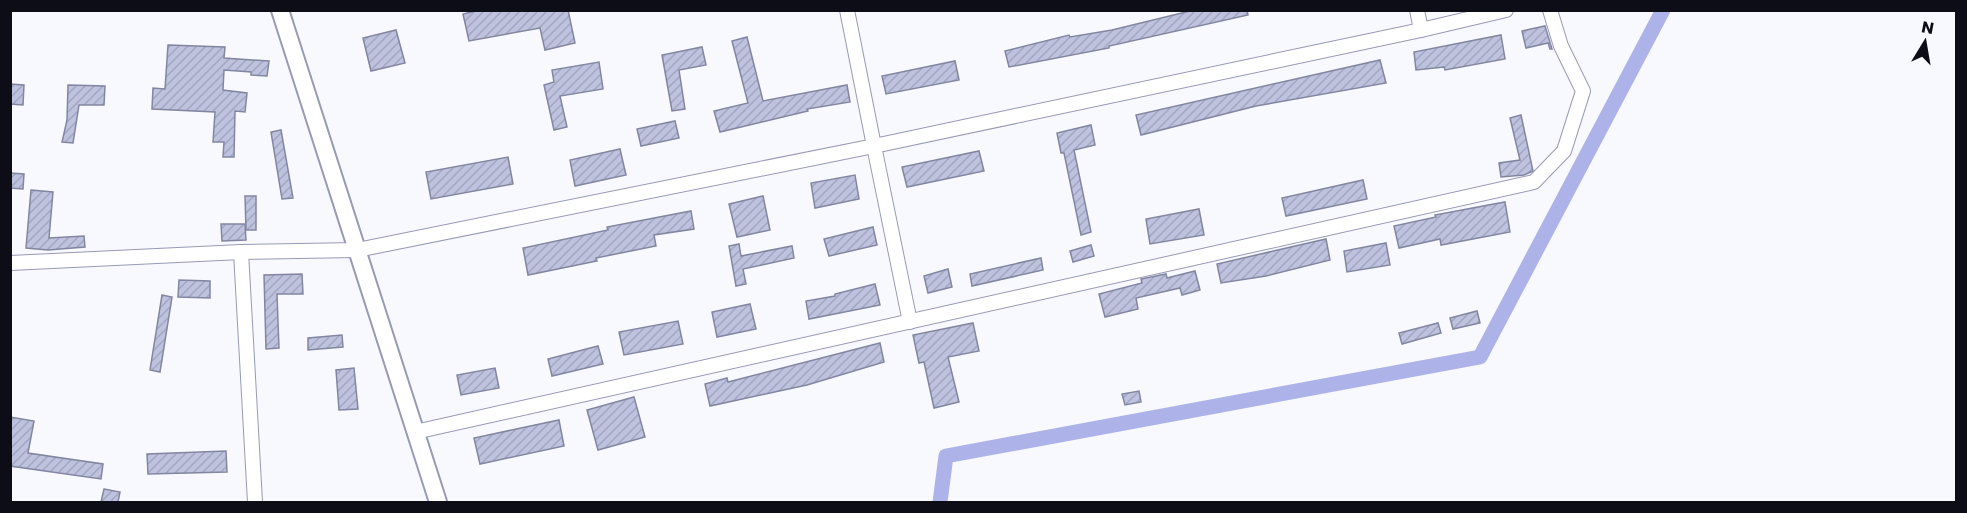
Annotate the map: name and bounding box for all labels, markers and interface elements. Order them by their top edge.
north arrow [1895,12,1955,72]
text: N [1920,15,1936,40]

